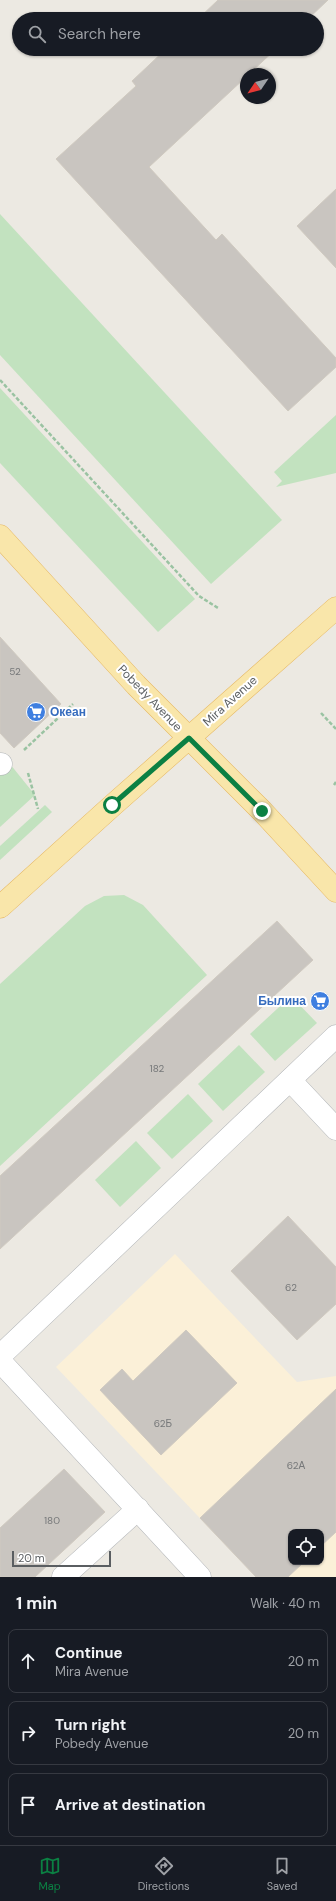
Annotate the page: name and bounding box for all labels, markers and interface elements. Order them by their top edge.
search box [12,12,324,56]
icon: search [26,23,48,45]
text: Search here [58,24,141,44]
north arrow [240,68,276,104]
street label: Pobedy Avenue [114,661,186,735]
house number: 52 [9,665,21,678]
street label: Mira Avenue [199,672,261,730]
supermarket icon: Океан [25,701,47,723]
place label: Океан [50,704,86,720]
route start [103,796,121,814]
route end [253,802,271,820]
supermarket icon: Былина [309,990,331,1012]
place label: Былина [258,993,306,1009]
house number: 182 [150,1062,165,1075]
house number: 62 [285,1281,297,1294]
house number: 62Б [154,1417,173,1430]
house number: 62А [287,1459,306,1472]
house number: 180 [44,1514,60,1527]
map controls [288,1529,324,1565]
button: locate [288,1529,324,1565]
scale bar [12,1549,111,1568]
text: 20 m [18,1551,44,1565]
text: 1 min [16,1592,57,1614]
text: Walk · 40 m [250,1595,320,1612]
text: Continue [55,1643,123,1663]
icon: ahead [17,1650,39,1672]
text: 20 m [288,1653,319,1670]
text: Mira Avenue [55,1663,129,1680]
text: Turn right [55,1715,126,1735]
icon: right [17,1722,39,1744]
text: 20 m [288,1725,319,1742]
text: Pobedy Avenue [55,1735,148,1752]
icon: arrive [17,1794,39,1816]
text: Arrive at destination [55,1795,206,1815]
tab: Map [39,1855,61,1893]
tab: Directions [138,1855,190,1893]
tab: Saved [267,1855,297,1893]

